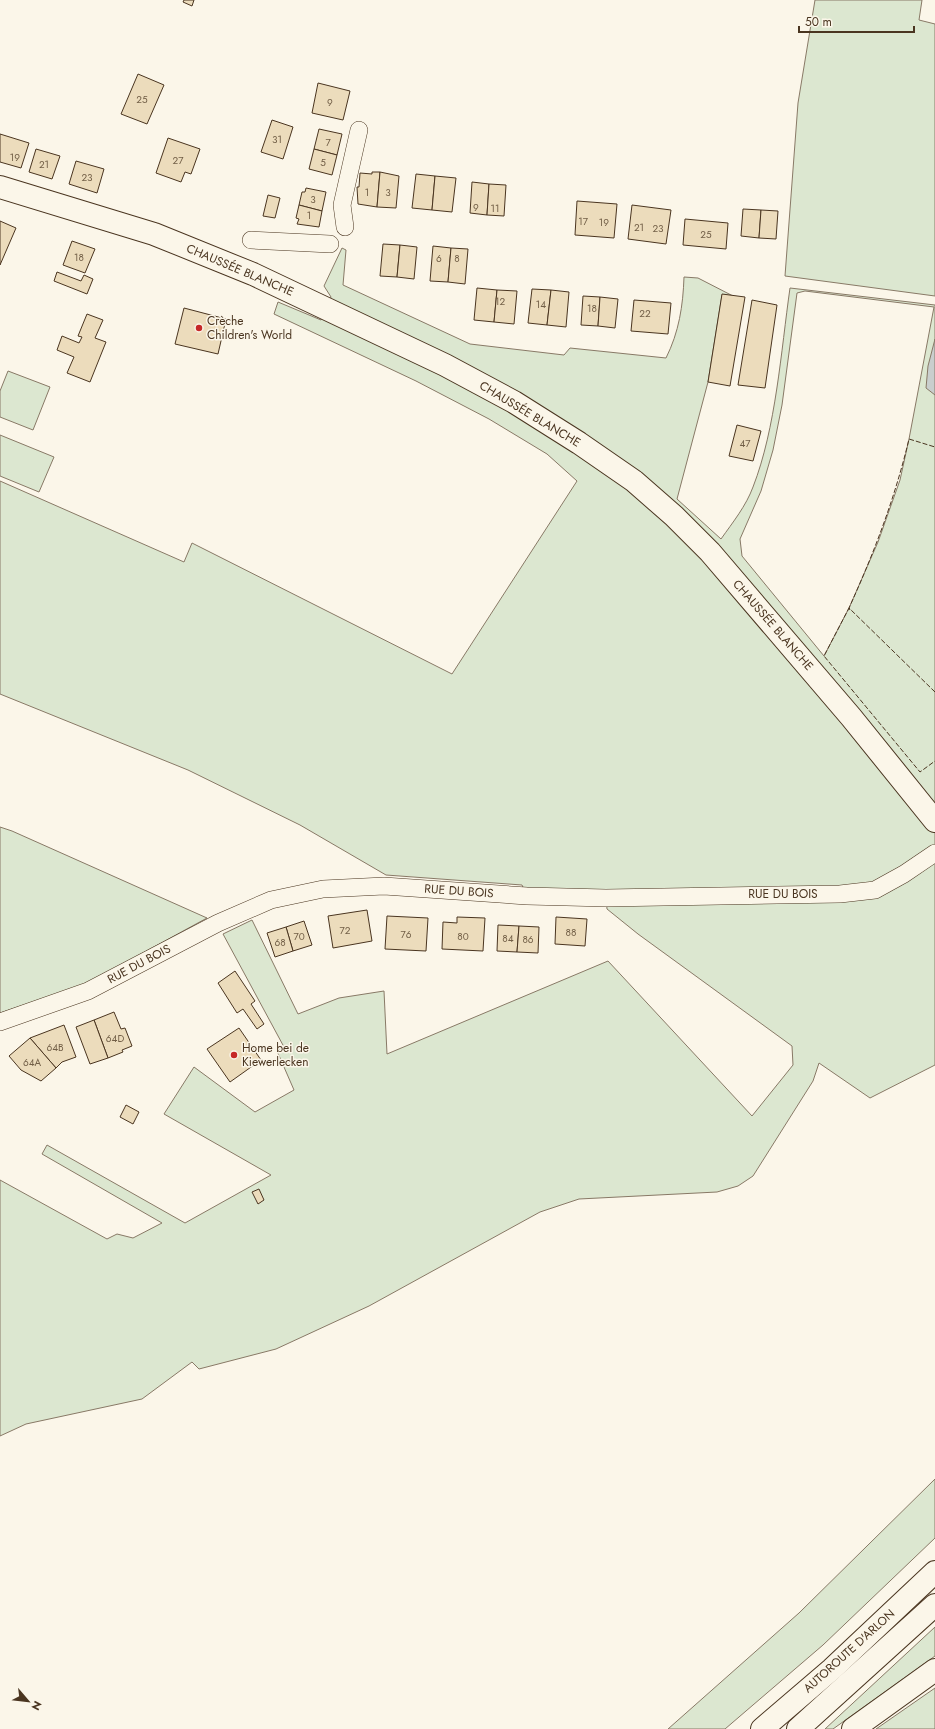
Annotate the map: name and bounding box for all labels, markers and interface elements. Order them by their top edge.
scale bar [799,8,914,34]
text: 50 m [805,13,832,31]
house number: 25 [136,92,148,107]
house number: 9 [327,95,333,110]
house number: 31 [272,132,282,147]
house number: 7 [325,135,331,150]
house number: 19 [10,150,20,165]
house number: 27 [173,153,184,168]
house number: 5 [320,155,326,170]
house number: 21 [39,157,49,172]
house number: 23 [81,170,93,185]
house number: 1 [365,185,369,200]
house number: 3 [385,185,391,200]
house number: 3 [310,192,316,207]
house number: 9 [473,200,479,215]
house number: 11 [491,201,500,216]
house number: 1 [307,208,311,223]
house number: 17 [578,214,589,229]
house number: 19 [599,215,609,230]
house number: 21 [634,220,644,235]
house number: 23 [652,221,664,236]
house number: 25 [700,227,712,242]
street label: CHAUSSÉE BLANCHE [183,239,297,301]
house number: 18 [74,250,84,265]
house number: 6 [436,251,442,266]
house number: 8 [454,251,460,266]
house number: 12 [495,294,505,309]
house number: 14 [536,297,546,312]
house number: 18 [587,301,597,316]
house number: 22 [639,306,651,321]
place label: Crèche Children's World [207,312,292,344]
marker: Crèche Children's World [194,323,204,333]
street label: CHAUSSÉE BLANCHE [476,377,584,451]
house number: 47 [739,436,751,451]
street label: CHAUSSÉE BLANCHE [728,576,818,674]
street label: RUE DU BOIS [424,880,495,902]
street label: RUE DU BOIS [748,885,818,903]
house number: 72 [340,923,351,938]
house number: 88 [566,925,576,940]
house number: 76 [400,927,412,942]
house number: 70 [293,929,305,944]
house number: 80 [457,929,469,944]
house number: 84 [502,931,514,946]
house number: 86 [522,932,534,947]
house number: 68 [274,935,286,950]
street label: RUE DU BOIS [104,940,174,988]
house number: 64D [106,1031,124,1046]
place label: Home bei de Kiewerlecken [242,1039,309,1071]
house number: 64B [46,1040,64,1055]
marker: Home bei de Kiewerlecken [229,1050,239,1060]
house number: 64A [23,1055,41,1070]
street label: AUTOROUTE D'ARLON [799,1605,899,1697]
north arrow [8,1681,48,1721]
text: N [28,1698,46,1713]

